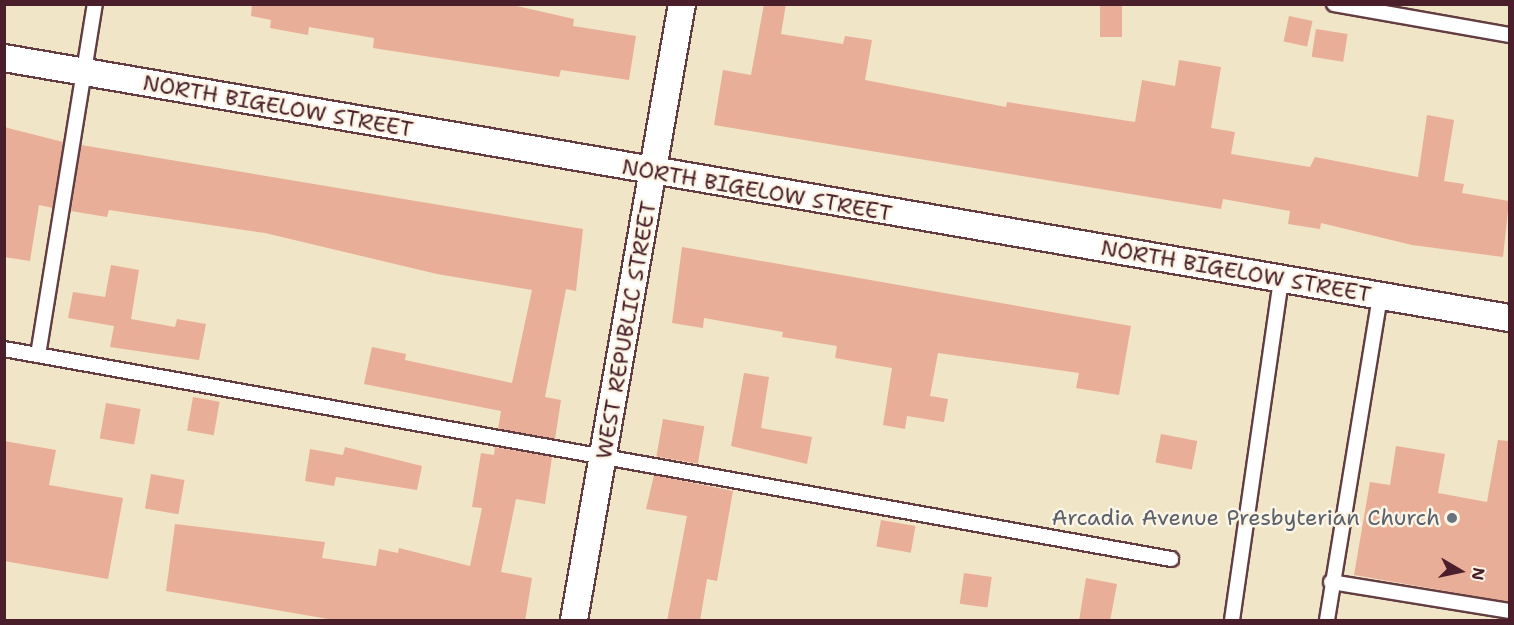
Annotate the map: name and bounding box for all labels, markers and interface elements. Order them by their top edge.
street label: NORTH BIGELOW STREET [141,69,415,143]
street label: NORTH BIGELOW STREET [620,153,894,227]
street label: WEST REPUBLIC STREET [590,199,662,461]
street label: NORTH BIGELOW STREET [1099,234,1373,308]
place label: Arcadia Avenue Presbyterian Church [1052,505,1440,531]
marker: Arcadia Avenue Presbyterian Church [1445,511,1459,525]
north arrow [1430,541,1490,601]
text: N [1467,566,1490,582]

